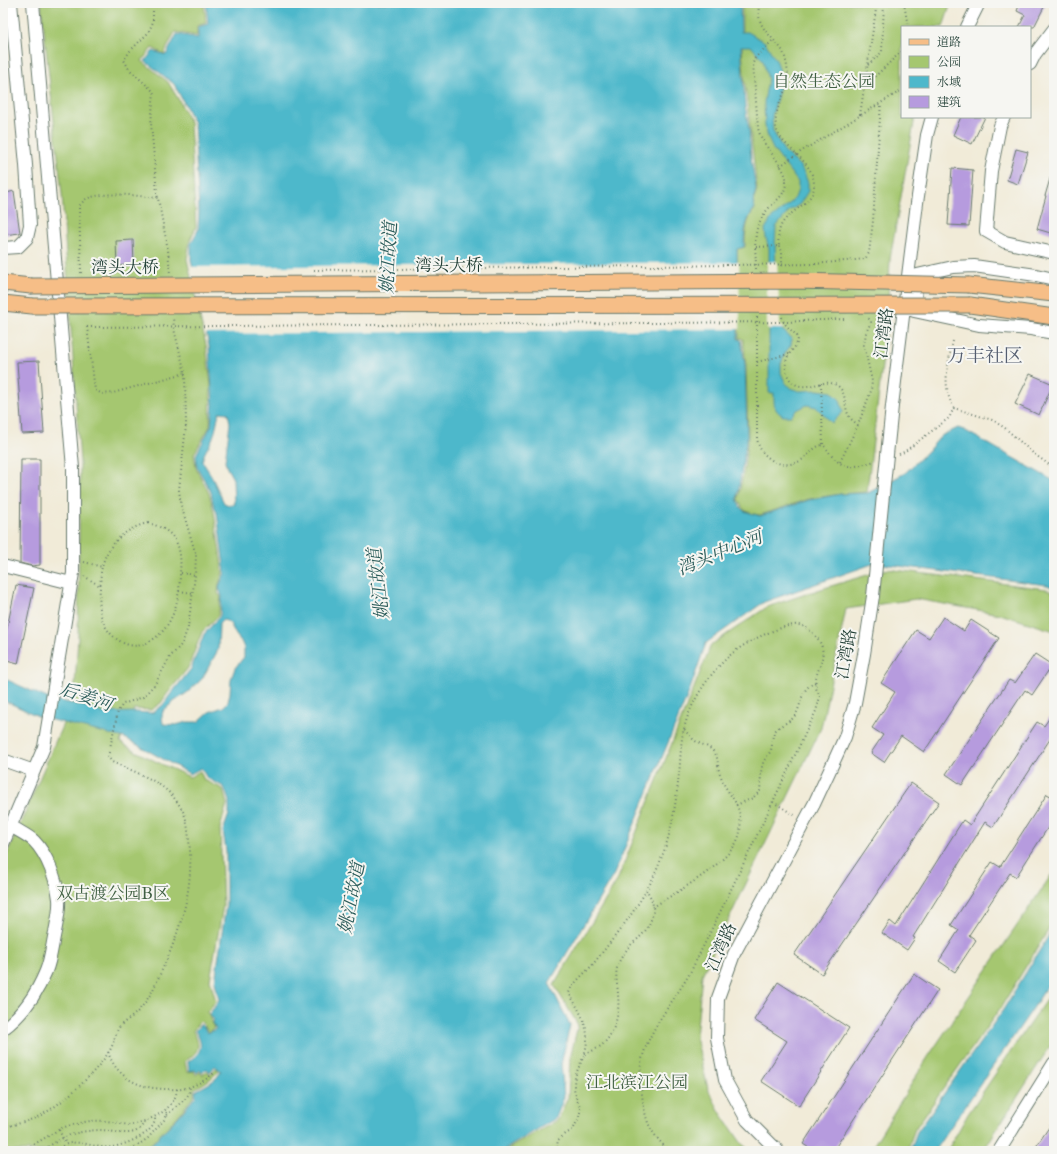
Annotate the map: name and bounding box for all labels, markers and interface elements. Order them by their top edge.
legend [901,26,1031,118]
text: 道路 [937,34,961,50]
text: 公园 [937,54,961,70]
park label: 自然生态公园 [773,70,875,93]
text: 水域 [937,74,961,90]
text: 建筑 [937,94,961,110]
water label: 姚江故道 [375,218,404,295]
street label: 湾头大桥 [415,254,483,277]
street label: 湾头大桥 [91,256,159,279]
street label: 江湾路 [869,306,899,360]
district label: 万丰社区 [947,343,1023,369]
water label: 湾头中心河 [674,523,769,581]
water label: 姚江故道 [362,544,396,621]
street label: 江湾路 [830,627,862,681]
water label: 后姜河 [56,676,118,719]
water label: 姚江故道 [333,857,372,936]
park label: 双古渡公园B区 [56,882,170,905]
street label: 江湾路 [700,919,742,975]
park label: 江北滨江公园 [586,1071,688,1094]

